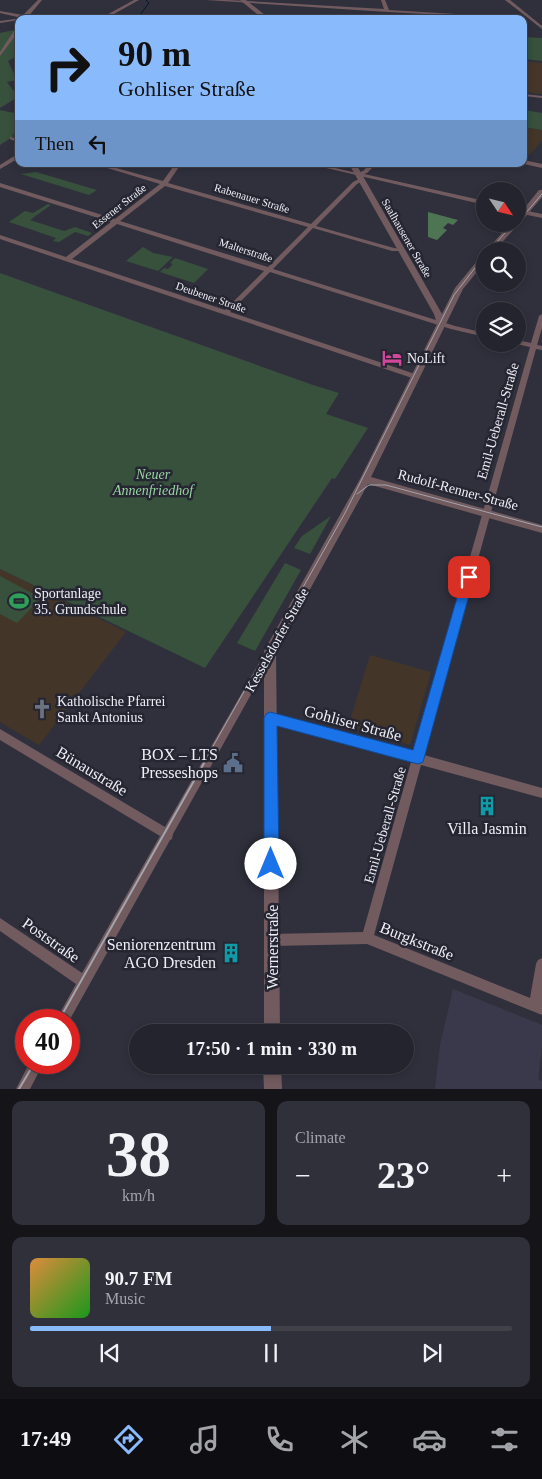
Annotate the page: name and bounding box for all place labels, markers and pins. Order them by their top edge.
hotel icon: NoLift [381,347,403,369]
place label: NoLift [407,351,445,366]
pin [448,556,490,598]
place label: Sportanlage 35. Grundschule [34,586,127,617]
sports icon: Sportanlage 35. Grundschule [8,590,30,612]
place label: Katholische Pfarrei Sankt Antonius [57,694,166,725]
church icon: Katholische Pfarrei Sankt Antonius [31,698,53,720]
place label: BOX – LTS Presseshops [141,746,218,782]
public building icon: BOX – LTS Presseshops [222,752,244,774]
building icon: Villa Jasmin [476,795,498,817]
place label: Villa Jasmin [447,820,527,837]
place label: Seniorenzentrum AGO Dresden [107,936,217,971]
building icon: Seniorenzentrum AGO Dresden [220,942,242,964]

